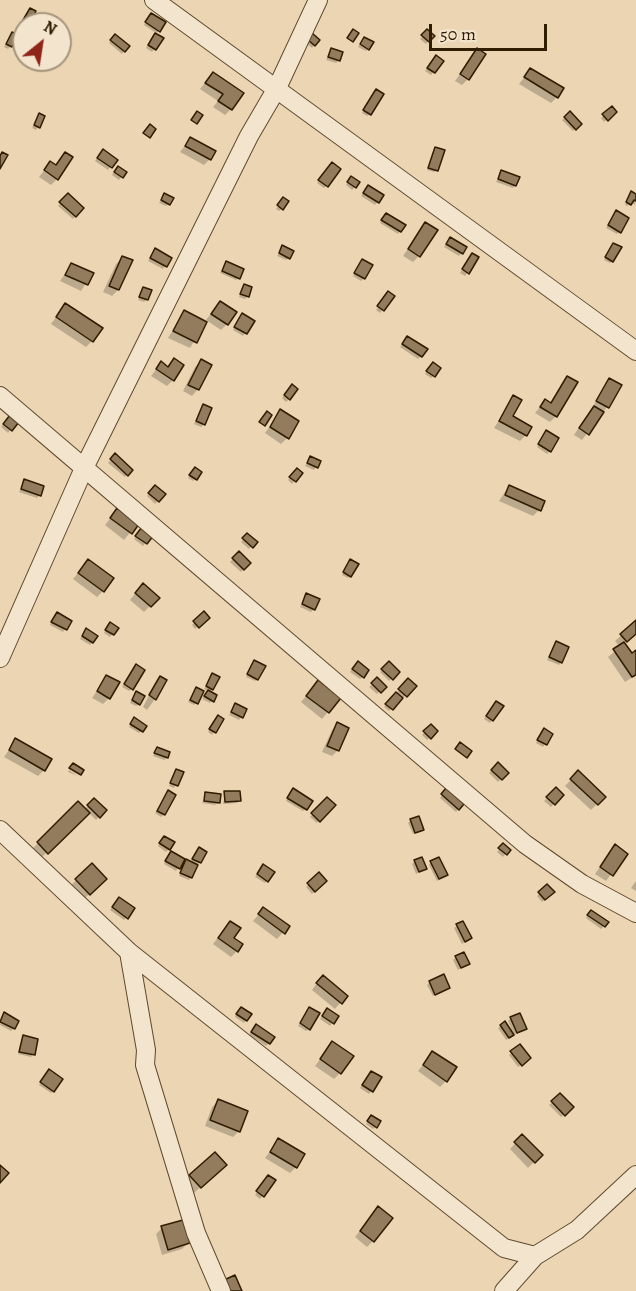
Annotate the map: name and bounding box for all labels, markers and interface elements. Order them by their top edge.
north arrow [12,12,72,72]
scale bar [432,12,550,50]
text: N [39,16,61,41]
text: 50 m [440,22,476,46]

